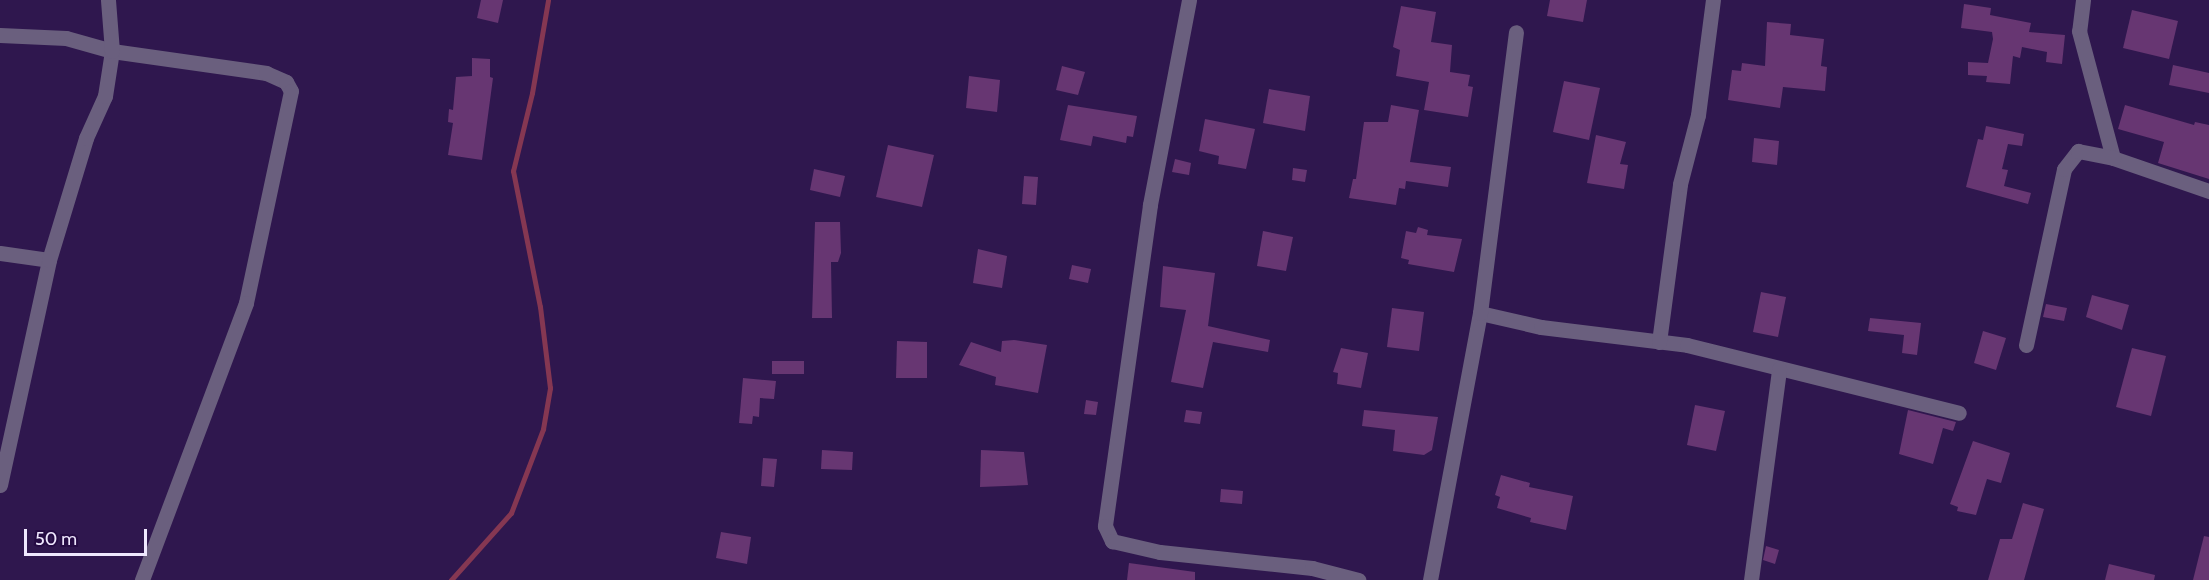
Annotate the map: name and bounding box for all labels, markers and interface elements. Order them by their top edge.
scale bar [27,517,150,555]
text: 50 m [35,528,77,550]

